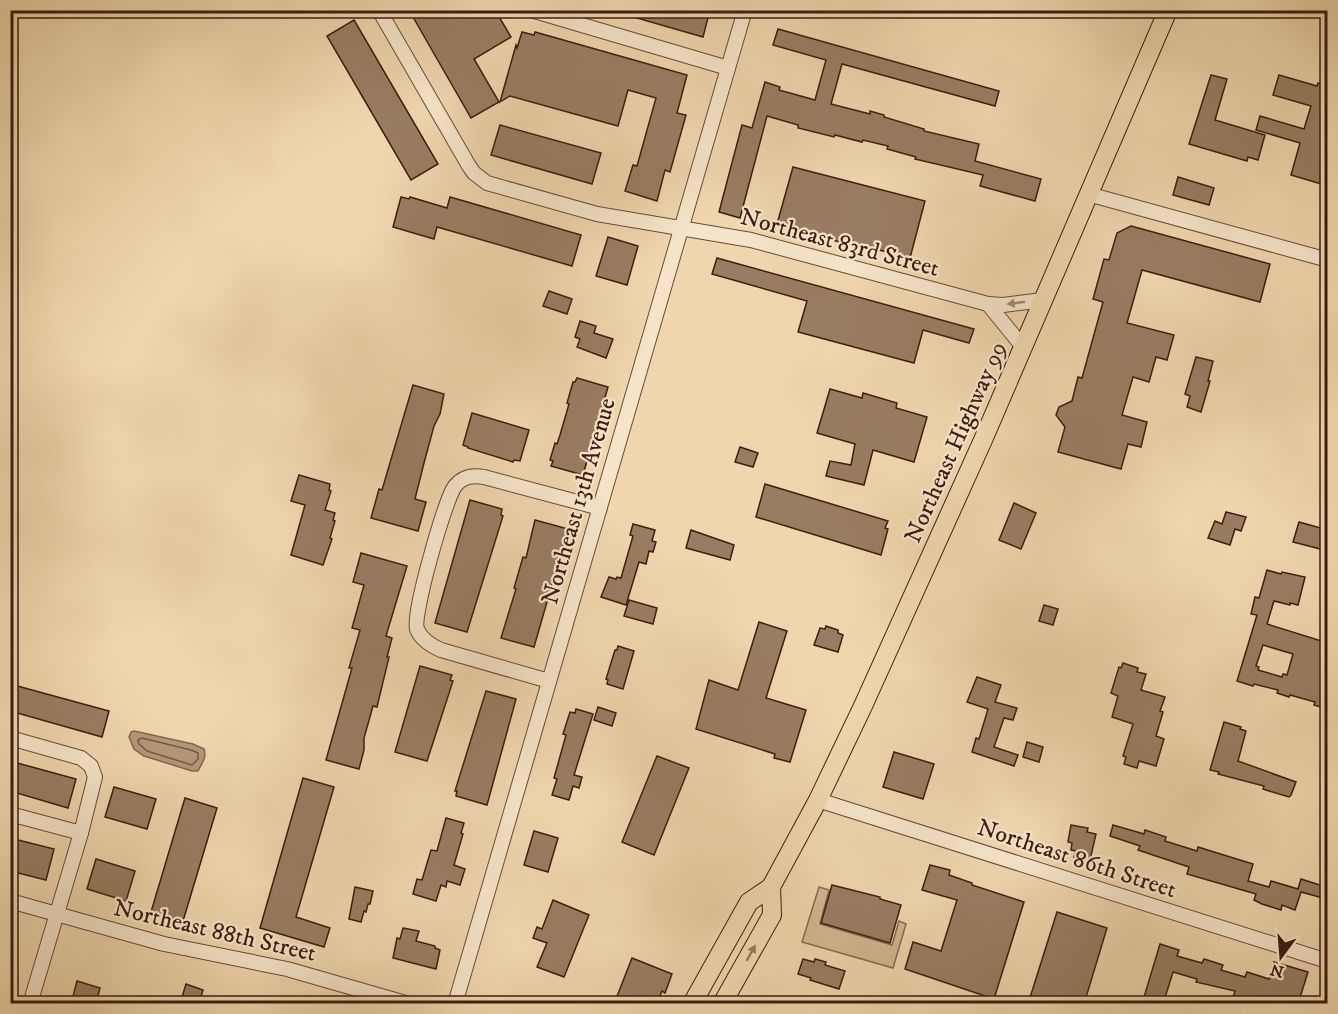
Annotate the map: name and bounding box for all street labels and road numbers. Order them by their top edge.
street label: Northeast 83rd Street [737,202,943,284]
street label: Northeast Highway 99 [898,337,1014,548]
street label: Northeast 13th Avenue [535,395,623,608]
street label: Northeast 86th Street [973,813,1180,905]
street label: Northeast 88th Street [111,893,319,969]

